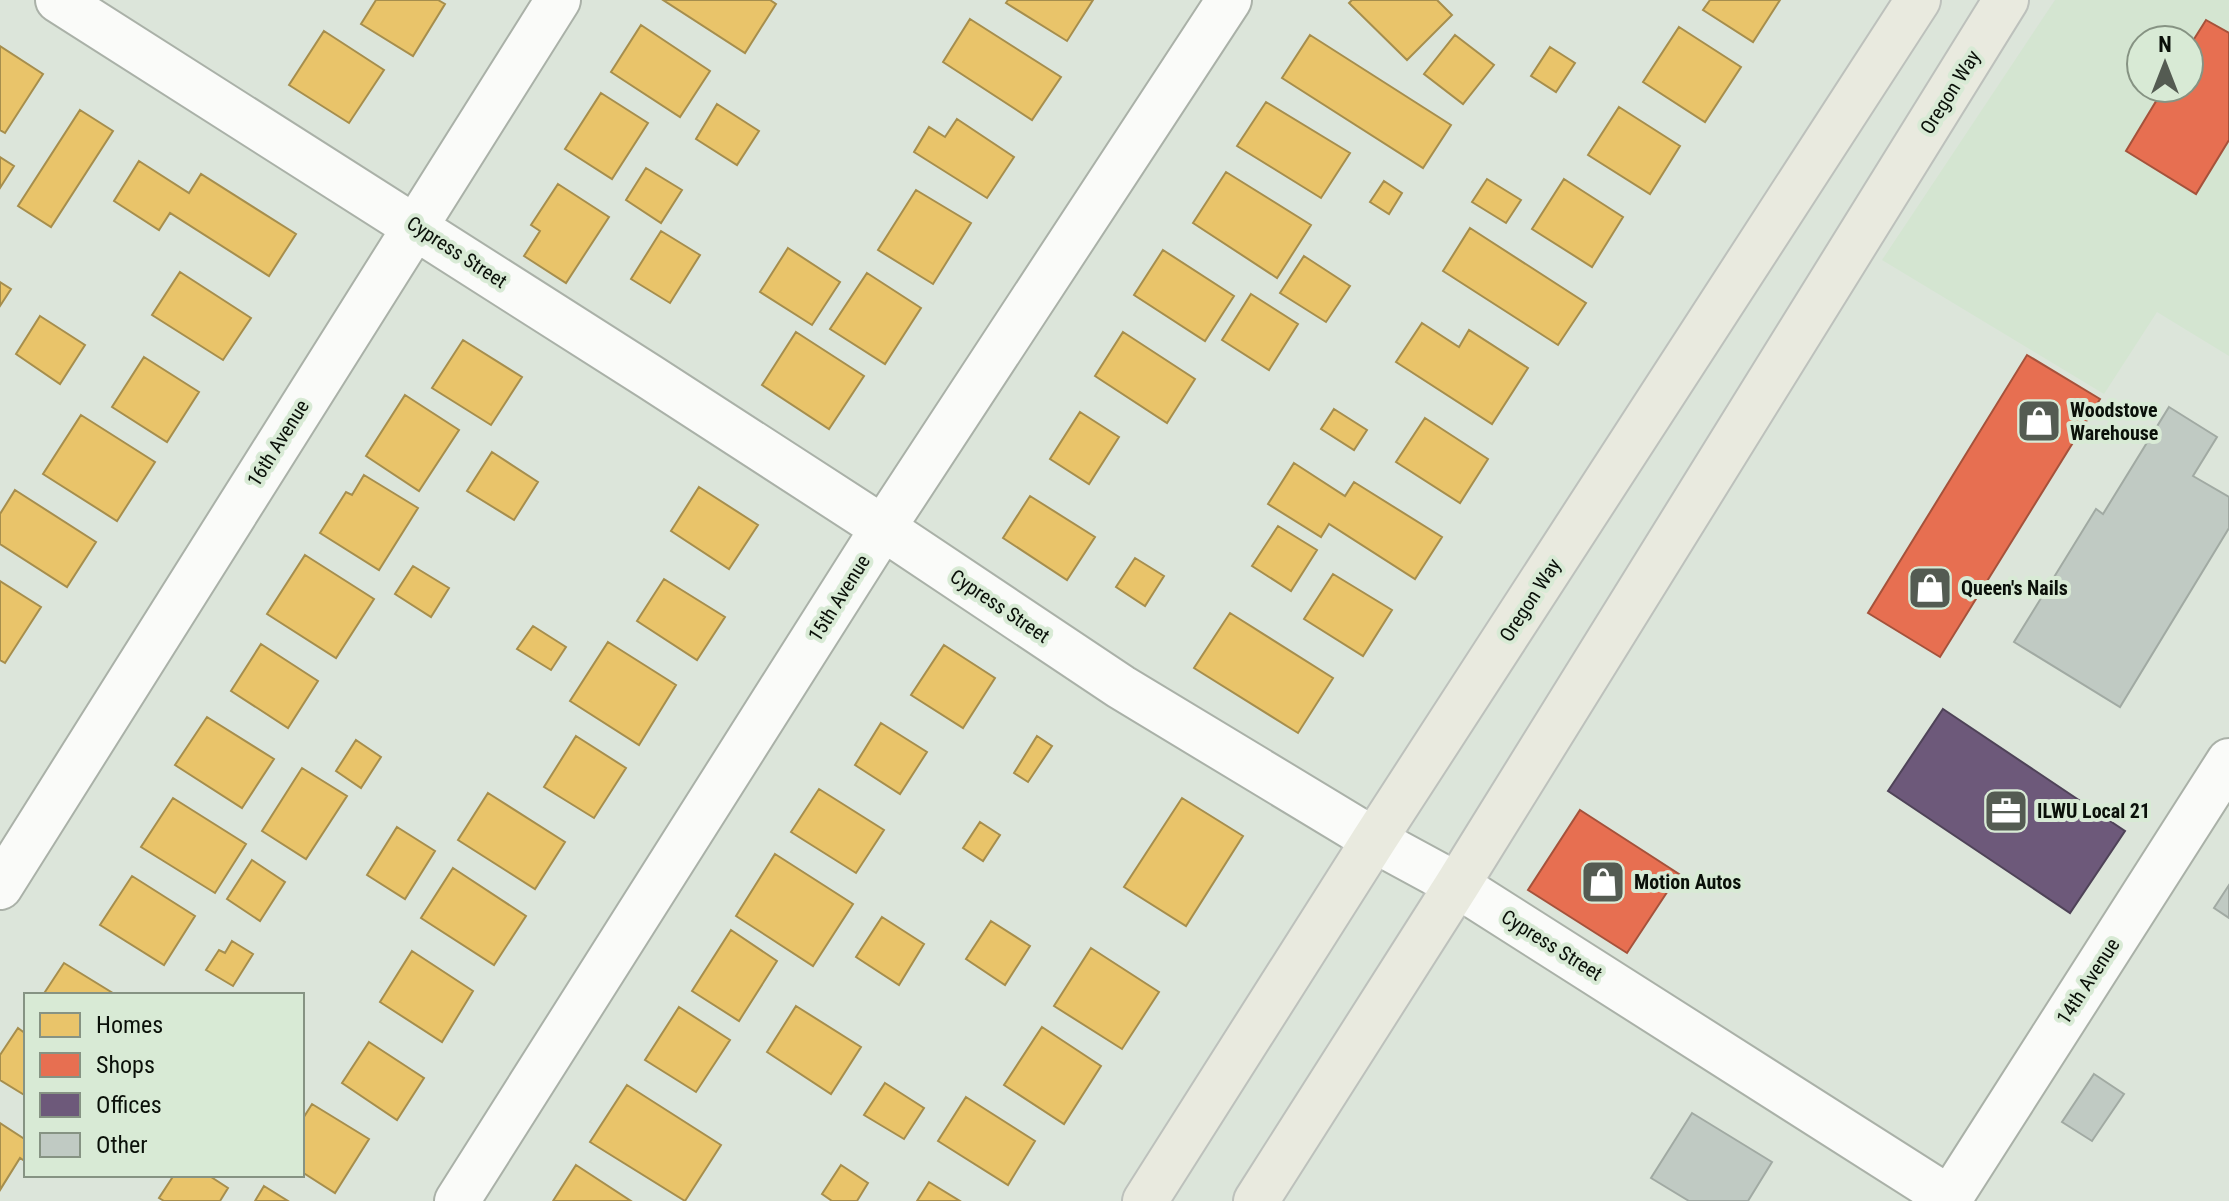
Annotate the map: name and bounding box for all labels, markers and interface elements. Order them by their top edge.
north arrow [2125,24,2205,104]
text: N [2158,32,2172,57]
street label: Oregon Way [1915,46,1985,138]
street label: Cypress Street [402,211,512,293]
street label: 16th Avenue [242,395,314,491]
shop icon: Woodstove Warehouse [2015,397,2063,445]
place label: Woodstove Warehouse [2070,398,2158,445]
street label: 15th Avenue [803,550,875,646]
street label: Oregon Way [1494,554,1566,646]
street label: Cypress Street [946,564,1054,648]
shop icon: Queen's Nails [1906,564,1954,612]
place label: Queen's Nails [1961,576,2068,600]
office icon: ILWU Local 21 [1982,787,2030,835]
place label: ILWU Local 21 [2037,799,2150,823]
shop icon: Motion Autos [1579,858,1627,906]
place label: Motion Autos [1634,870,1741,894]
street label: Cypress Street [1497,904,1607,986]
street label: 14th Avenue [2051,934,2125,1028]
legend [24,993,304,1177]
text: Homes [96,1011,163,1039]
text: Shops [96,1051,155,1079]
text: Offices [96,1091,162,1119]
text: Other [96,1131,148,1159]

